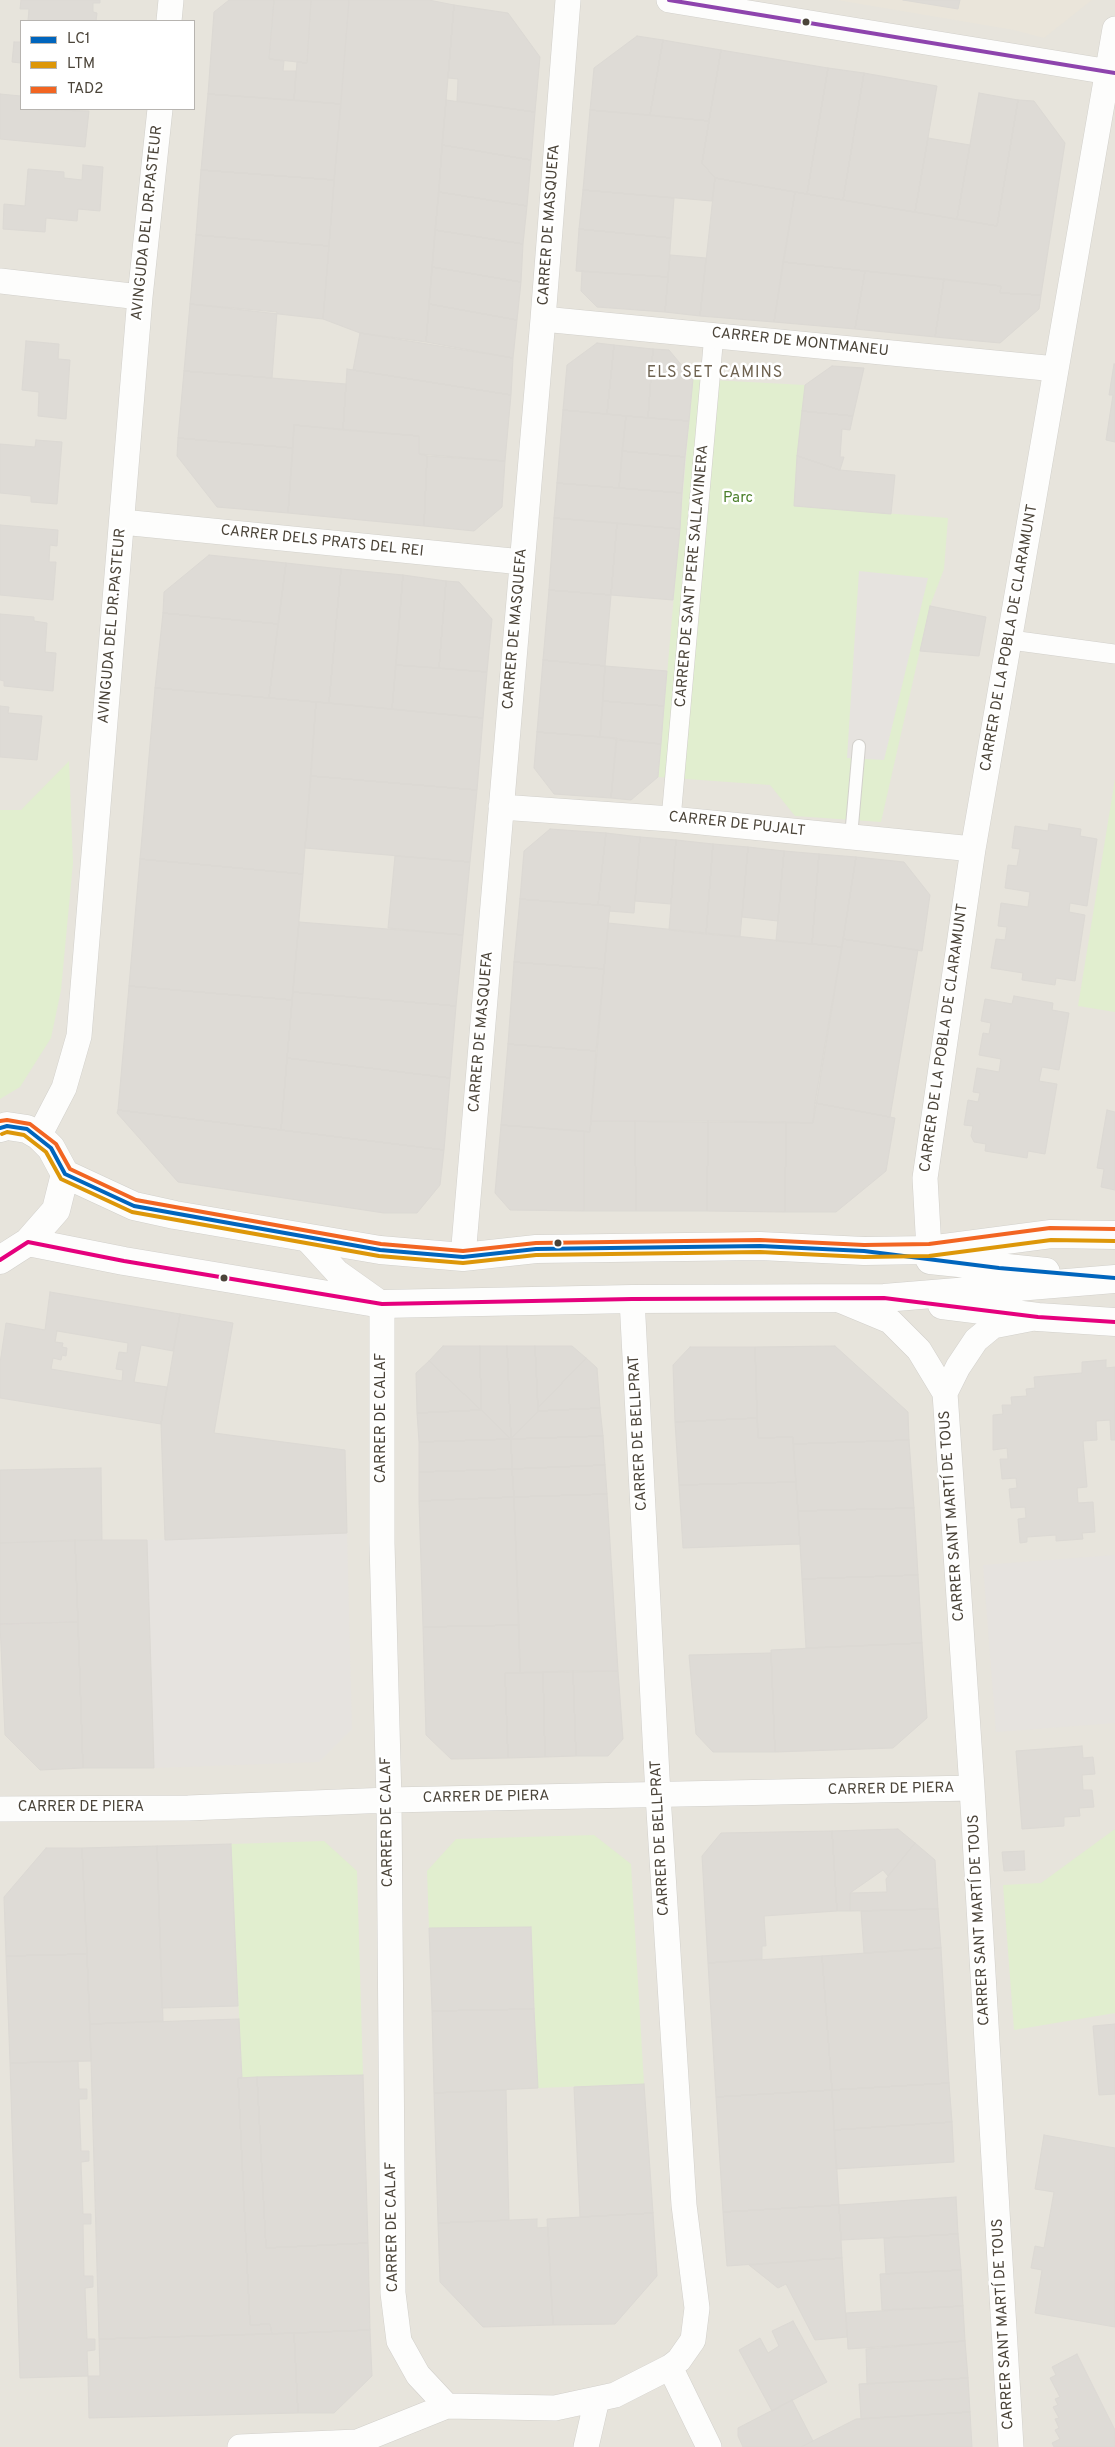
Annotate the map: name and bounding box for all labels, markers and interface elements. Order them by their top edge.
unlabelled marker [801,17,811,27]
legend [20,20,195,110]
text: LC1 [67,30,90,49]
text: LTM [67,55,95,74]
text: TAD2 [67,80,103,99]
street label: AVINGUDA DEL DR.PASTEUR [129,125,167,321]
street label: CARRER DE MASQUEFA [535,144,565,306]
street label: CARRER DE MONTMANEU [711,325,889,361]
district label: ELS SET CAMINS [645,364,785,384]
street label: CARRER DE SANT PERE SALLAVINERA [673,444,713,708]
park label: Parc [723,490,753,508]
street label: CARRER DE LA POBLA DE CLARAMUNT [978,503,1042,773]
street label: CARRER DELS PRATS DEL REI [220,522,424,562]
street label: AVINGUDA DEL DR.PASTEUR [95,528,131,724]
street label: CARRER DE MASQUEFA [500,548,532,710]
street label: CARRER DE PUJALT [668,809,806,841]
street label: CARRER DE LA POBLA DE CLARAMUNT [917,903,973,1173]
street label: CARRER DE MASQUEFA [466,951,498,1113]
unlabelled marker [553,1238,563,1248]
unlabelled marker [219,1273,229,1283]
street label: CARRER DE CALAF [373,1353,391,1483]
street label: CARRER DE BELLPRAT [626,1355,652,1511]
street label: CARRER SANT MARTÍ DE TOUS [937,1410,969,1622]
street label: CARRER DE CALAF [378,1757,398,1887]
street label: CARRER DE BELLPRAT [648,1760,674,1916]
street label: CARRER DE PIERA [828,1780,954,1800]
street label: CARRER DE PIERA [423,1788,549,1808]
street label: CARRER DE PIERA [18,1799,144,1817]
street label: CARRER SANT MARTÍ DE TOUS [965,1814,995,2026]
street label: CARRER DE CALAF [383,2162,403,2292]
street label: CARRER SANT MARTÍ DE TOUS [989,2218,1019,2430]

